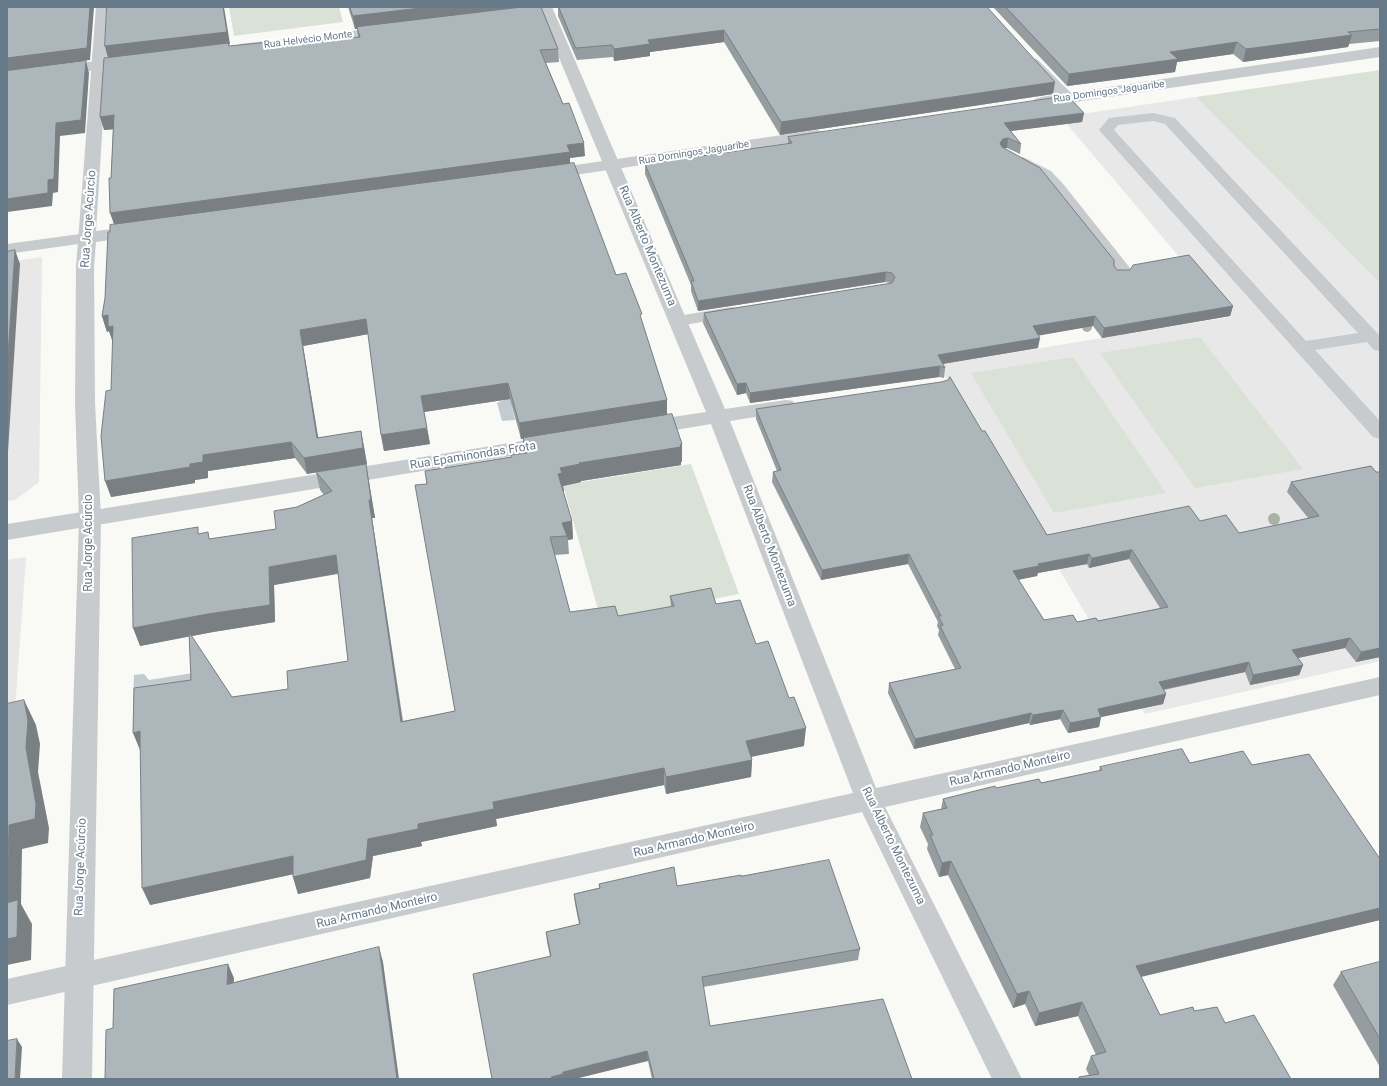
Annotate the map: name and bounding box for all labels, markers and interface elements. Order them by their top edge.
street label: Rua Helvécio Monte [263,29,353,51]
street label: Rua Domingos Jaguaribe [1053,78,1165,106]
street label: Rua Domingos Jaguaribe [638,138,750,168]
street label: Rua Jorge Acúrcio [78,170,100,268]
street label: Rua Alberto Montezuma [615,184,679,308]
street label: Rua Epaminondas Frota [409,439,537,473]
street label: Rua Alberto Montezuma [739,483,799,609]
street label: Rua Jorge Acúrcio [82,494,96,592]
street label: Rua Armando Monteiro [948,748,1072,790]
street label: Rua Alberto Montezuma [858,785,928,907]
street label: Rua Jorge Acúrcio [72,818,90,916]
street label: Rua Armando Monteiro [632,819,756,861]
street label: Rua Armando Monteiro [315,890,439,932]

